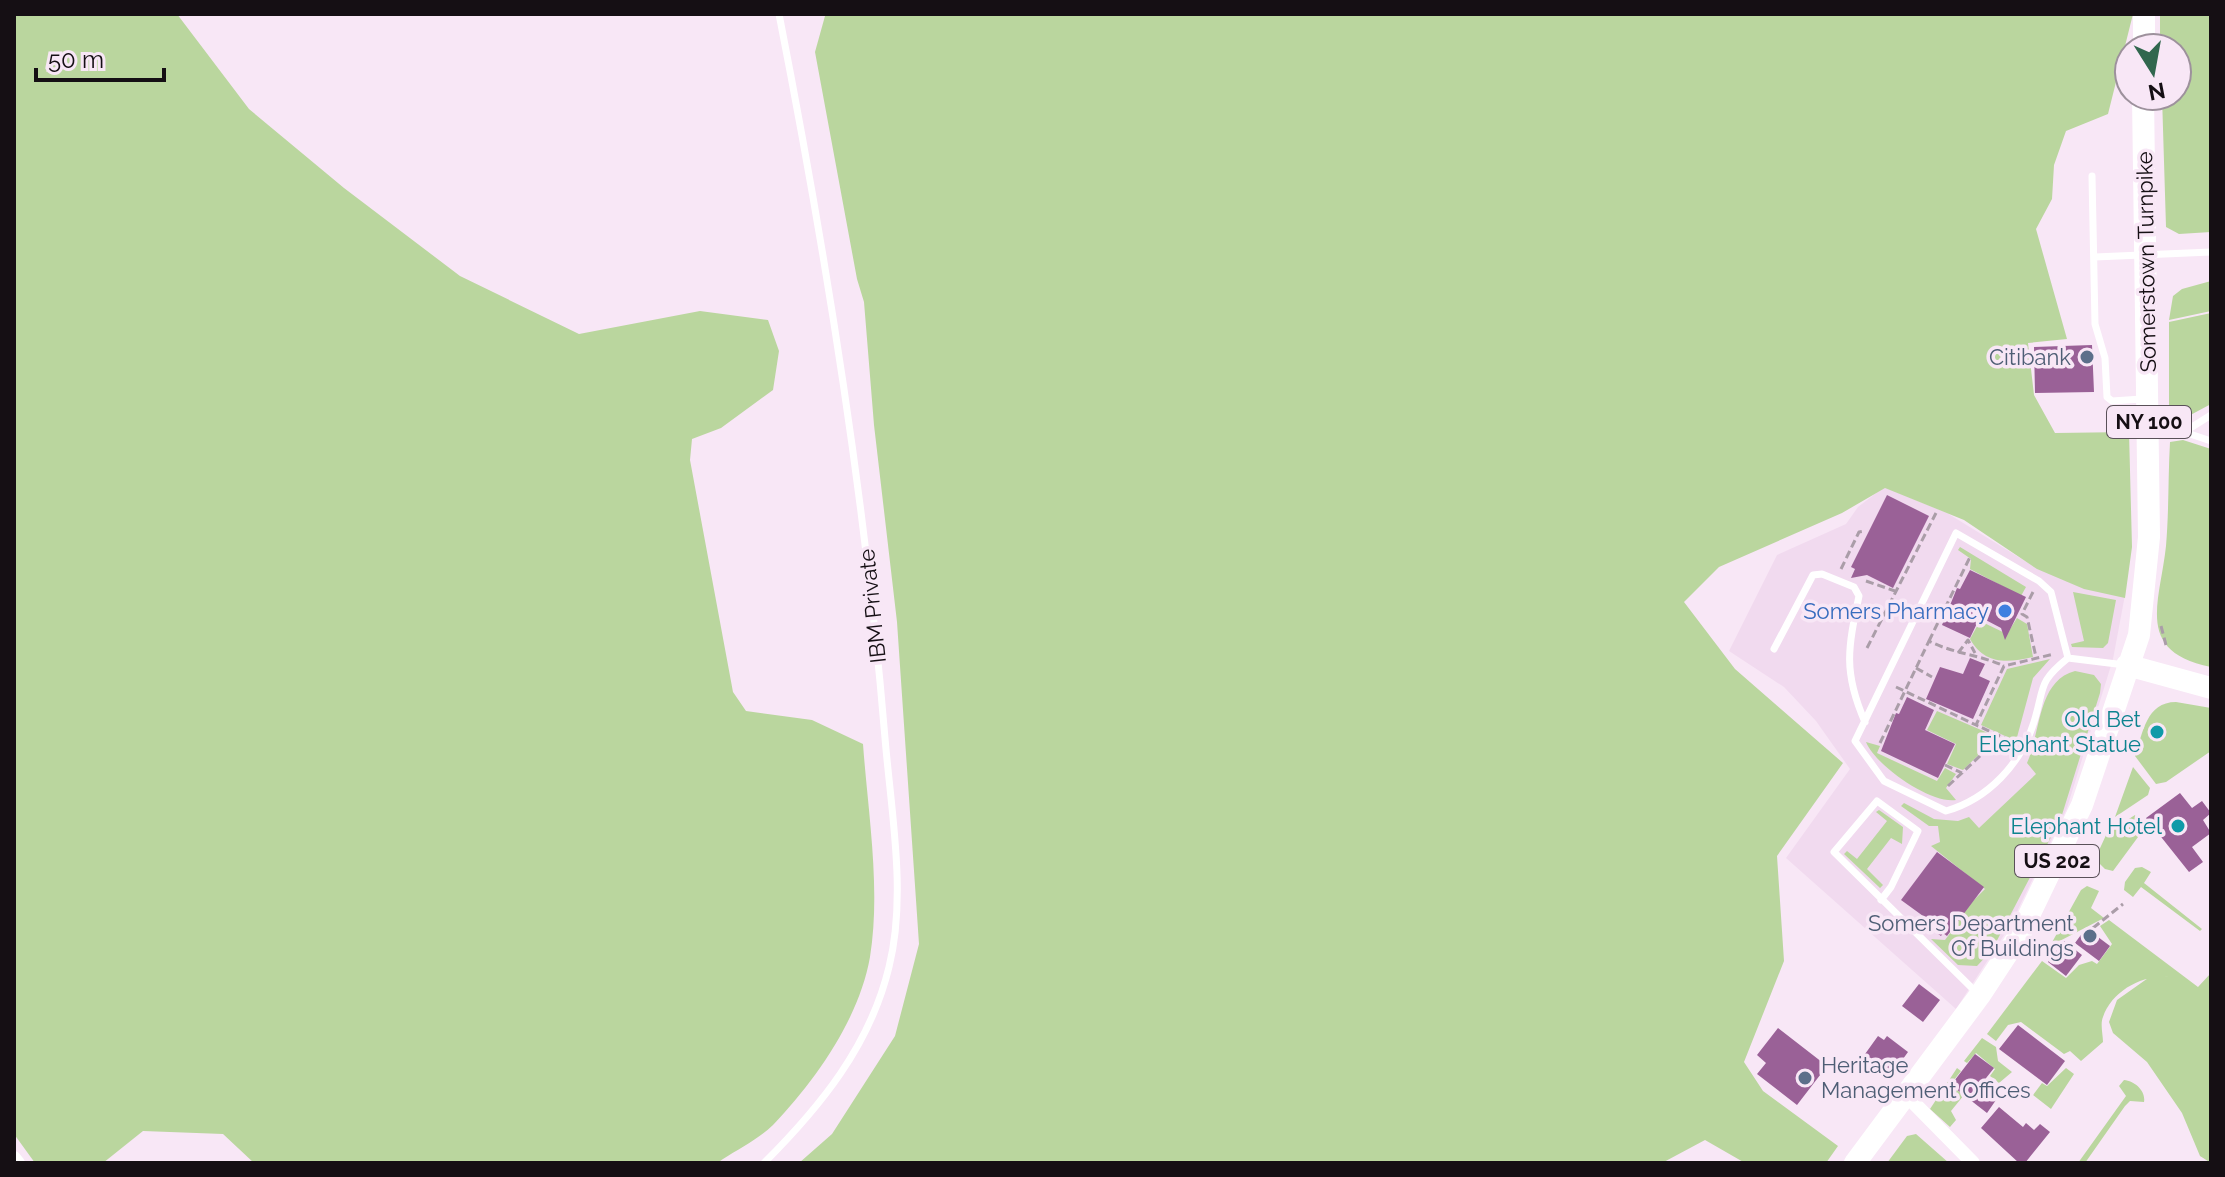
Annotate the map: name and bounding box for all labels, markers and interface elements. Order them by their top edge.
scale bar [36,32,164,82]
north arrow [2113,32,2193,112]
text: 50 m [48,45,104,74]
text: N [2146,77,2168,106]
street label: Somerstown Turnpike [2131,151,2161,373]
place label: Citibank [1989,344,2071,370]
marker: Citibank [2078,348,2096,366]
road number: NY 100 [2107,406,2191,438]
street label: IBM Private [853,548,891,664]
place label: Somers Pharmacy [1803,598,1989,624]
marker: Somers Pharmacy [1996,602,2014,620]
place label: Old Bet Elephant Statue [1979,706,2142,757]
marker: Old Bet Elephant Statue [2148,723,2166,741]
place label: Elephant Hotel [2011,813,2162,839]
marker: Elephant Hotel [2169,817,2187,835]
road number: US 202 [2015,845,2099,877]
place label: Somers Department Of Buildings [1868,910,2075,961]
marker: Somers Department Of Buildings [2081,927,2099,945]
place label: Heritage Management Offices [1821,1052,2031,1103]
marker: Heritage Management Offices [1796,1069,1814,1087]

